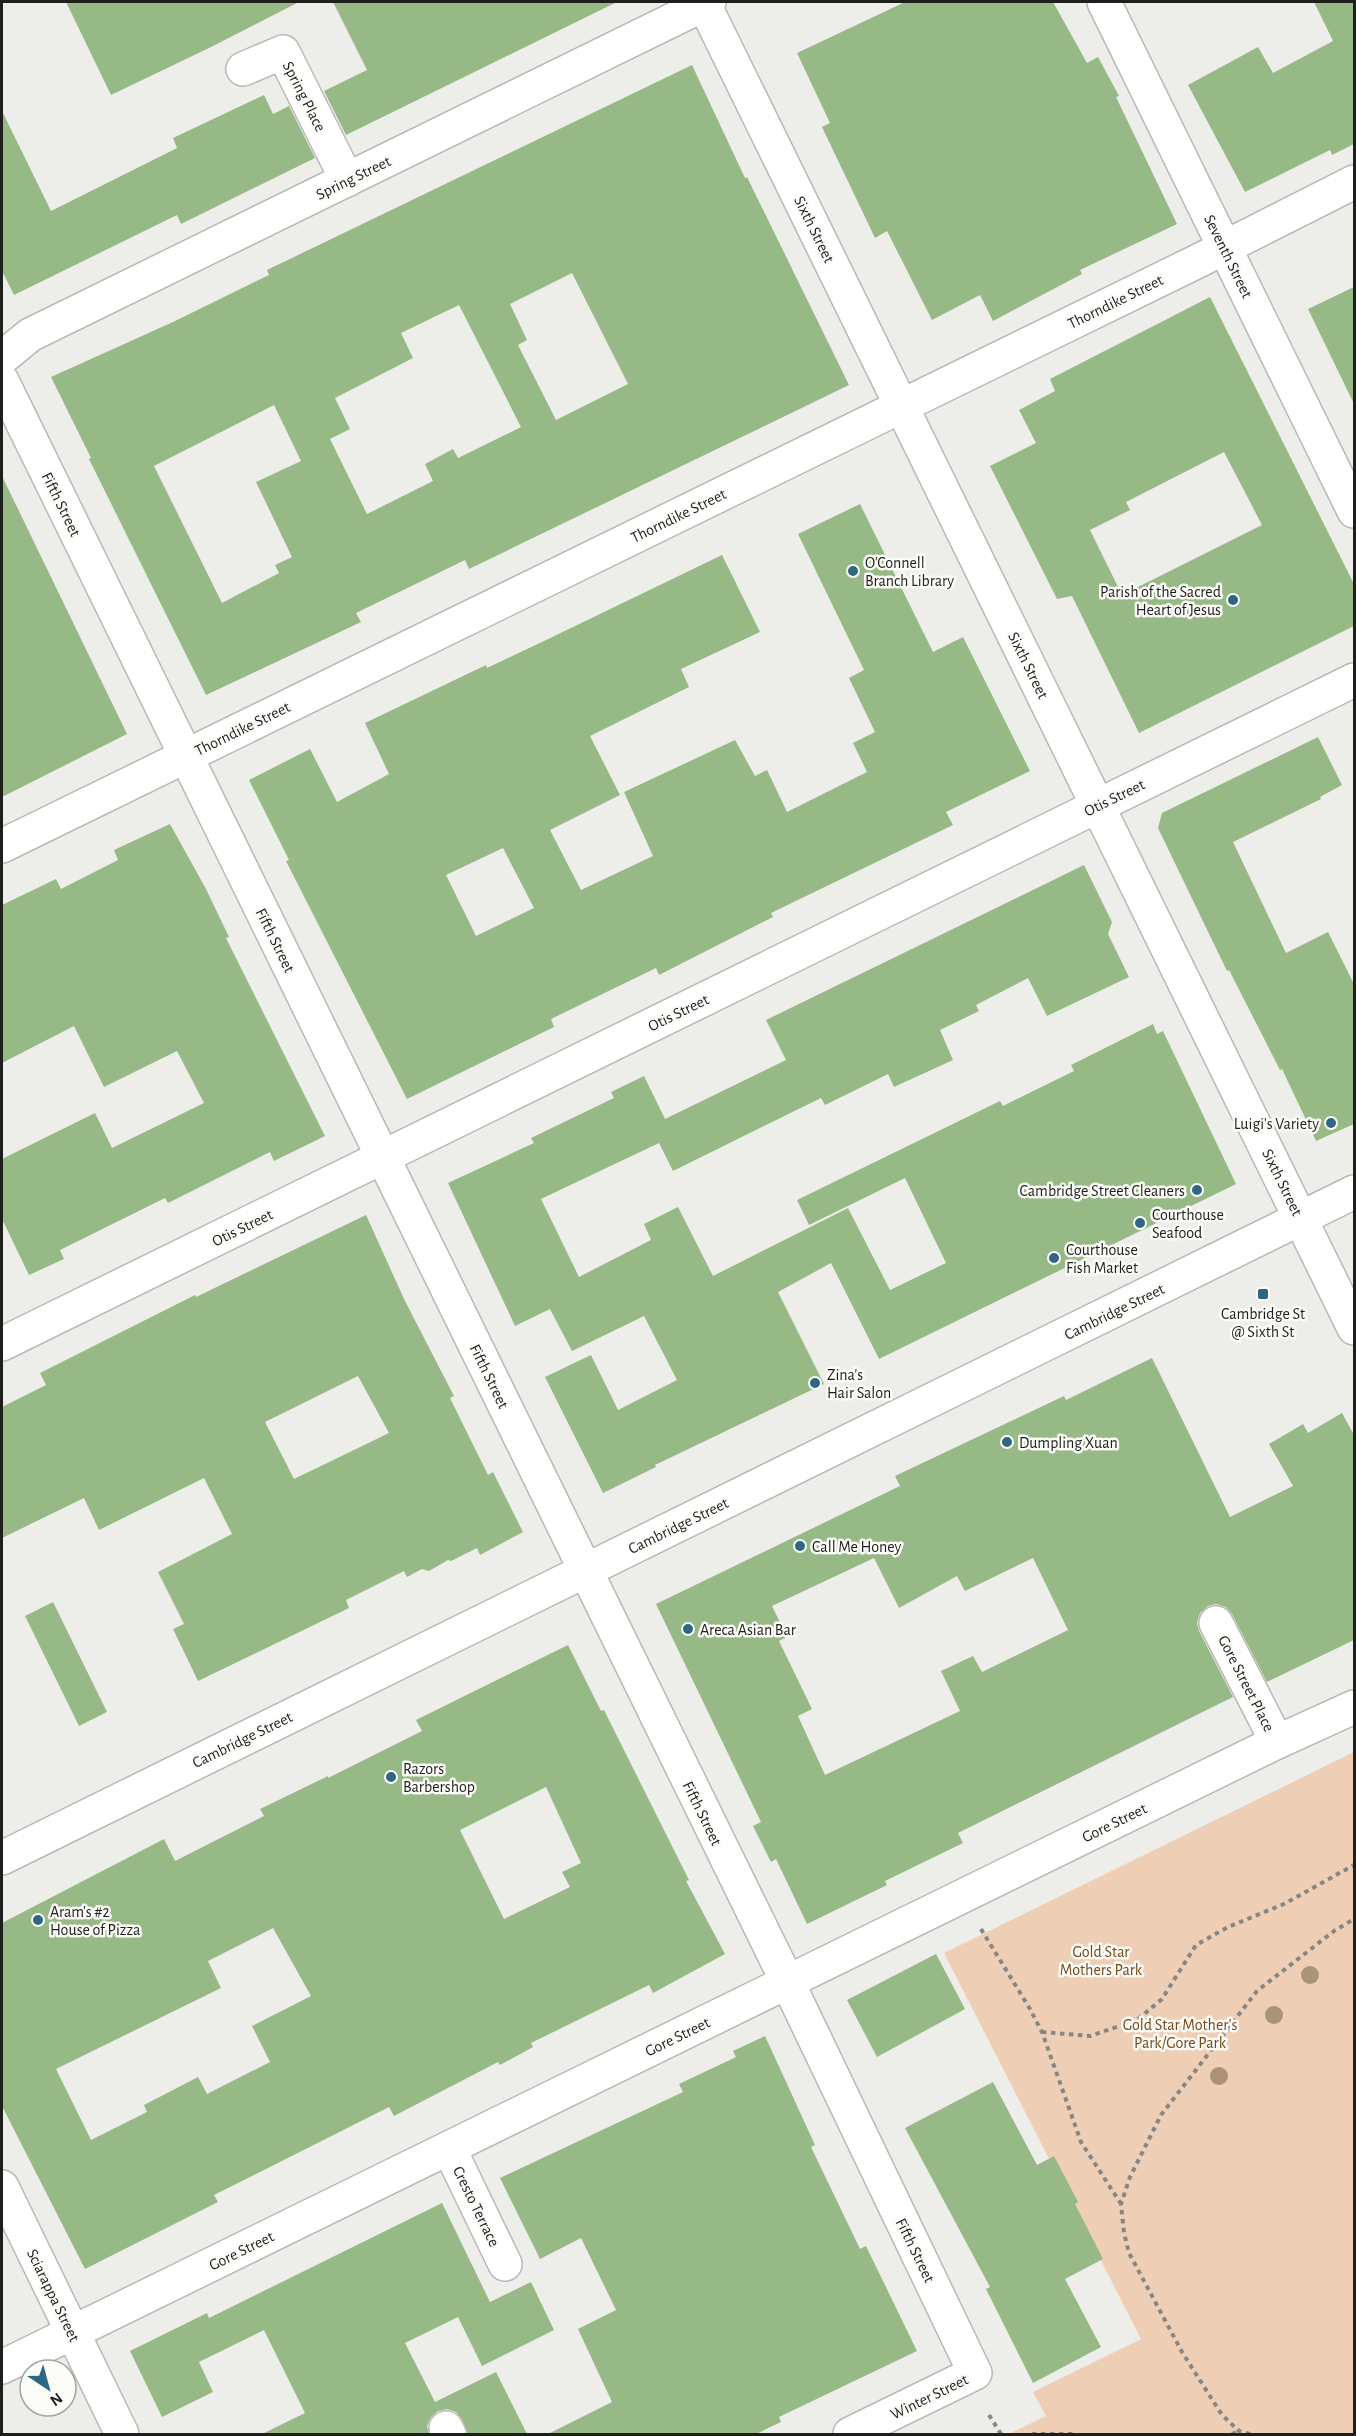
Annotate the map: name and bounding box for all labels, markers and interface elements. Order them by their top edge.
street label: Spring Place [280,59,329,134]
street label: Spring Street [314,153,393,203]
street label: Sixth Street [791,194,837,265]
street label: Seventh Street [1201,212,1255,301]
street label: Thorndike Street [1065,272,1166,332]
street label: Fifth Street [39,470,84,539]
street label: Thorndike Street [628,486,729,546]
place label: O'Connell Branch Library [865,555,954,590]
marker: O'Connell Branch Library [846,564,860,578]
place label: Parish of the Sacred Heart of Jesus [1100,584,1221,618]
marker: Parish of the Sacred Heart of Jesus [1226,593,1240,607]
street label: Sixth Street [1005,630,1051,701]
street label: Thorndike Street [192,699,293,759]
street label: Otis Street [1082,776,1147,819]
street label: Fifth Street [253,906,298,975]
street label: Otis Street [646,991,711,1034]
place label: Luigi's Variety [1234,1116,1319,1133]
marker: Luigi's Variety [1324,1116,1338,1130]
street label: Sixth Street [1259,1147,1305,1218]
place label: Cambridge Street Cleaners [1020,1183,1185,1199]
marker: Cambridge Street Cleaners [1190,1183,1204,1197]
street label: Otis Street [210,1206,275,1249]
place label: Courthouse Seafood [1152,1207,1224,1241]
marker: Courthouse Seafood [1133,1216,1147,1230]
place label: Courthouse Fish Market [1066,1242,1138,1276]
marker: Courthouse Fish Market [1047,1251,1061,1265]
street label: Cambridge Street [1062,1281,1167,1343]
marker: Cambridge St @ Sixth St [1256,1287,1270,1301]
place label: Cambridge St @ Sixth St [1221,1306,1305,1340]
street label: Fifth Street [467,1342,512,1411]
place label: Zina's Hair Salon [827,1367,891,1401]
marker: Zina's Hair Salon [808,1376,822,1390]
marker: Dumpling Xuan [1000,1435,1014,1449]
place label: Dumpling Xuan [1019,1435,1118,1451]
street label: Cambridge Street [626,1495,731,1557]
marker: Call Me Honey [793,1539,807,1553]
place label: Call Me Honey [812,1539,902,1556]
marker: Areca Asian Bar [681,1622,695,1636]
place label: Areca Asian Bar [700,1622,797,1638]
street label: Gore Street Place [1215,1633,1277,1734]
street label: Cambridge Street [190,1709,295,1771]
place label: Razors Barbershop [403,1761,475,1795]
marker: Razors Barbershop [384,1770,398,1784]
street label: Fifth Street [680,1779,725,1848]
street label: Gore Street [1080,1800,1149,1845]
place label: Aram's #2 House of Pizza [50,1904,140,1938]
marker: Aram's #2 House of Pizza [31,1913,45,1927]
park label: Gold Star Mothers Park [1060,1944,1143,1978]
street label: Gore Street [643,2014,712,2059]
park label: Gold Star Mother's Park/Gore Park [1123,2017,1237,2051]
street label: Cresto Terrace [450,2164,502,2249]
street label: Fifth Street [893,2216,938,2285]
street label: Gore Street [207,2228,276,2273]
street label: Sciarappa Street [24,2247,82,2344]
north arrow [18,2358,78,2418]
street label: Winter Street [888,2371,971,2423]
text: N [47,2390,65,2409]

